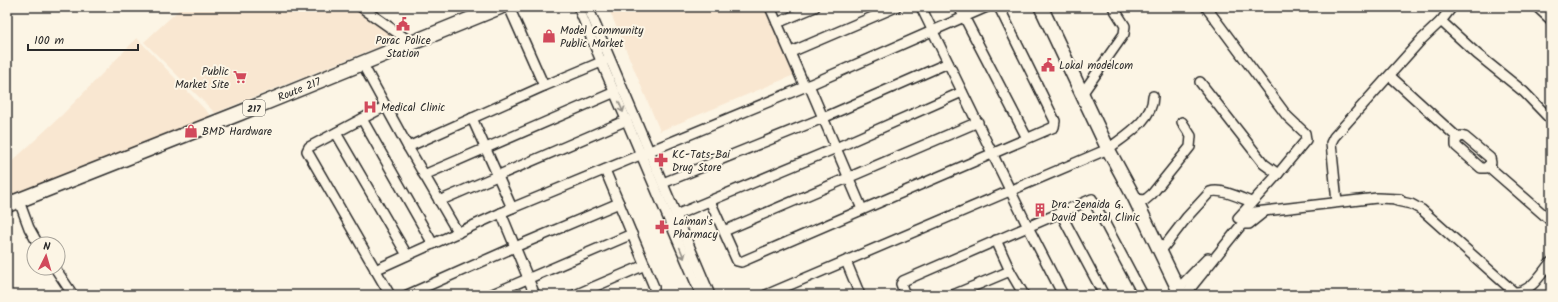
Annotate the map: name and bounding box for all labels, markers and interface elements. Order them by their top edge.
public building icon: Porac Police Station [395,16,411,32]
place label: Model Community Public Market [560,22,644,53]
scale bar [28,26,138,52]
shop icon: Model Community Public Market [541,28,557,44]
text: 100 m [34,31,65,50]
place label: Porac Police Station [375,32,431,63]
public building icon: Lokal modelcom [1040,57,1056,73]
place label: Lokal modelcom [1059,57,1133,75]
place label: Public Market Site [175,63,229,94]
supermarket icon: Public Market Site [232,69,248,85]
street label: Route 217 [275,73,325,107]
hospital icon: Medical Clinic [362,99,378,115]
place label: Medical Clinic [381,99,445,117]
road number: 217 [243,100,265,116]
one-way arrow [618,100,626,112]
shop icon: BMD Hardware [183,123,199,139]
place label: BMD Hardware [202,123,272,141]
place label: KC-Tats-Bai Drug Store [672,146,730,177]
pharmacy icon: KC-Tats-Bai Drug Store [653,152,669,168]
place label: Dra. Zenaida G. David Dental Clinic [1051,196,1140,227]
building icon: Dra. Zenaida G. David Dental Clinic [1032,202,1048,218]
place label: Laiman's Pharmacy [673,213,718,244]
pharmacy icon: Laiman's Pharmacy [654,219,670,235]
north arrow [26,236,66,276]
text: N [43,238,51,256]
one-way arrow [678,246,686,258]

